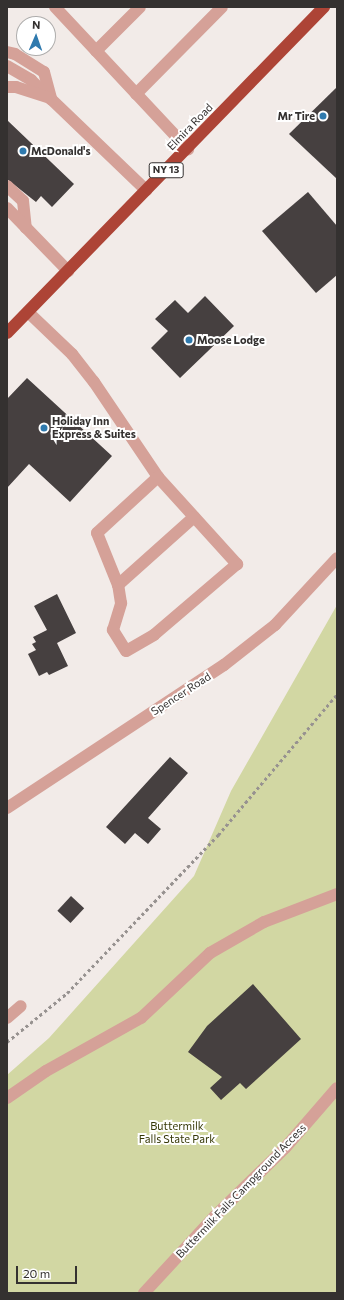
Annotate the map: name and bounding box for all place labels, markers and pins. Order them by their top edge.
place label: Mr Tire [277,109,315,123]
marker: Mr Tire [318,111,328,121]
place label: McDonald's [31,144,91,158]
marker: McDonald's [18,146,28,156]
place label: Moose Lodge [197,333,265,347]
marker: Moose Lodge [184,335,194,345]
place label: Holiday Inn Express & Suites [52,415,136,441]
marker: Holiday Inn Express & Suites [39,423,49,433]

